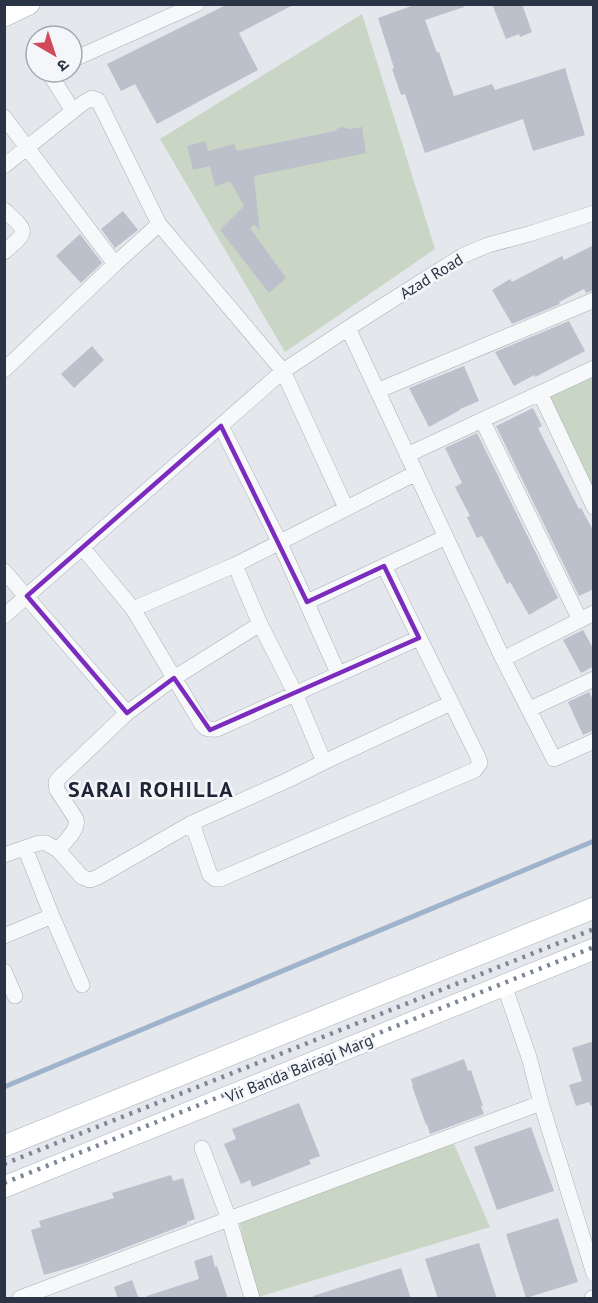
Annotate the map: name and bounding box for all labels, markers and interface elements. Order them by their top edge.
north arrow [24,24,84,84]
text: उ [53,55,73,77]
street label: Azad Road [396,249,466,303]
district label: SARAI ROHILLA [68,775,234,803]
street label: Vir Banda Bairagi Marg [222,1029,375,1107]

